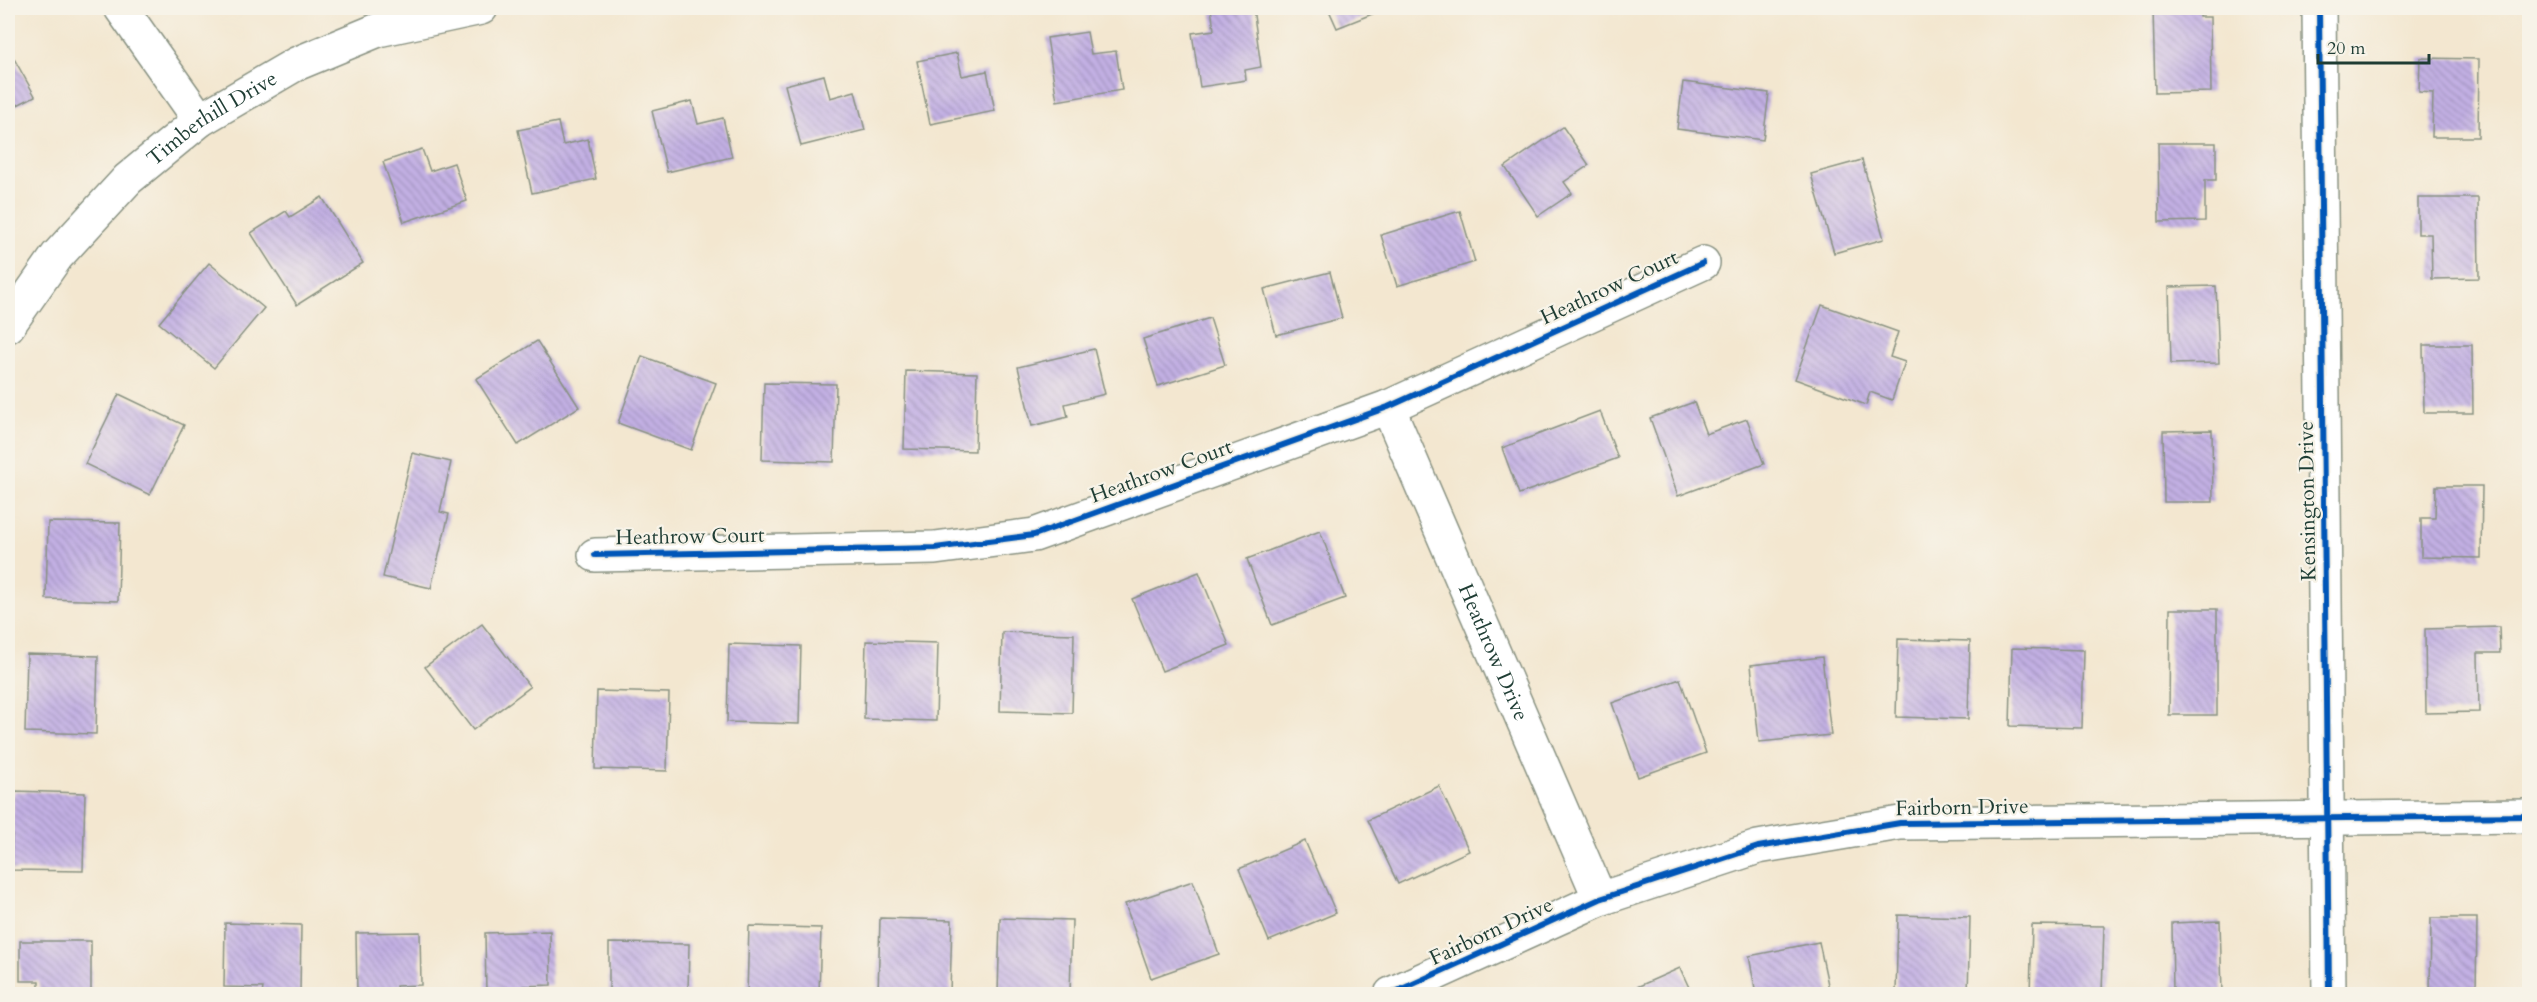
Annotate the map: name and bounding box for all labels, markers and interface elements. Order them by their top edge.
scale bar [2318,27,2429,65]
text: 20 m [2327,36,2366,61]
street label: Timberhill Drive [141,64,283,173]
street label: Heathrow Court [1536,243,1683,332]
street label: Kensington Drive [2292,421,2323,581]
street label: Heathrow Court [1086,432,1236,511]
street label: Heathrow Court [615,521,765,552]
street label: Heathrow Drive [1451,579,1536,725]
street label: Fairborn Drive [1895,792,2029,823]
street label: Fairborn Drive [1425,890,1558,973]

